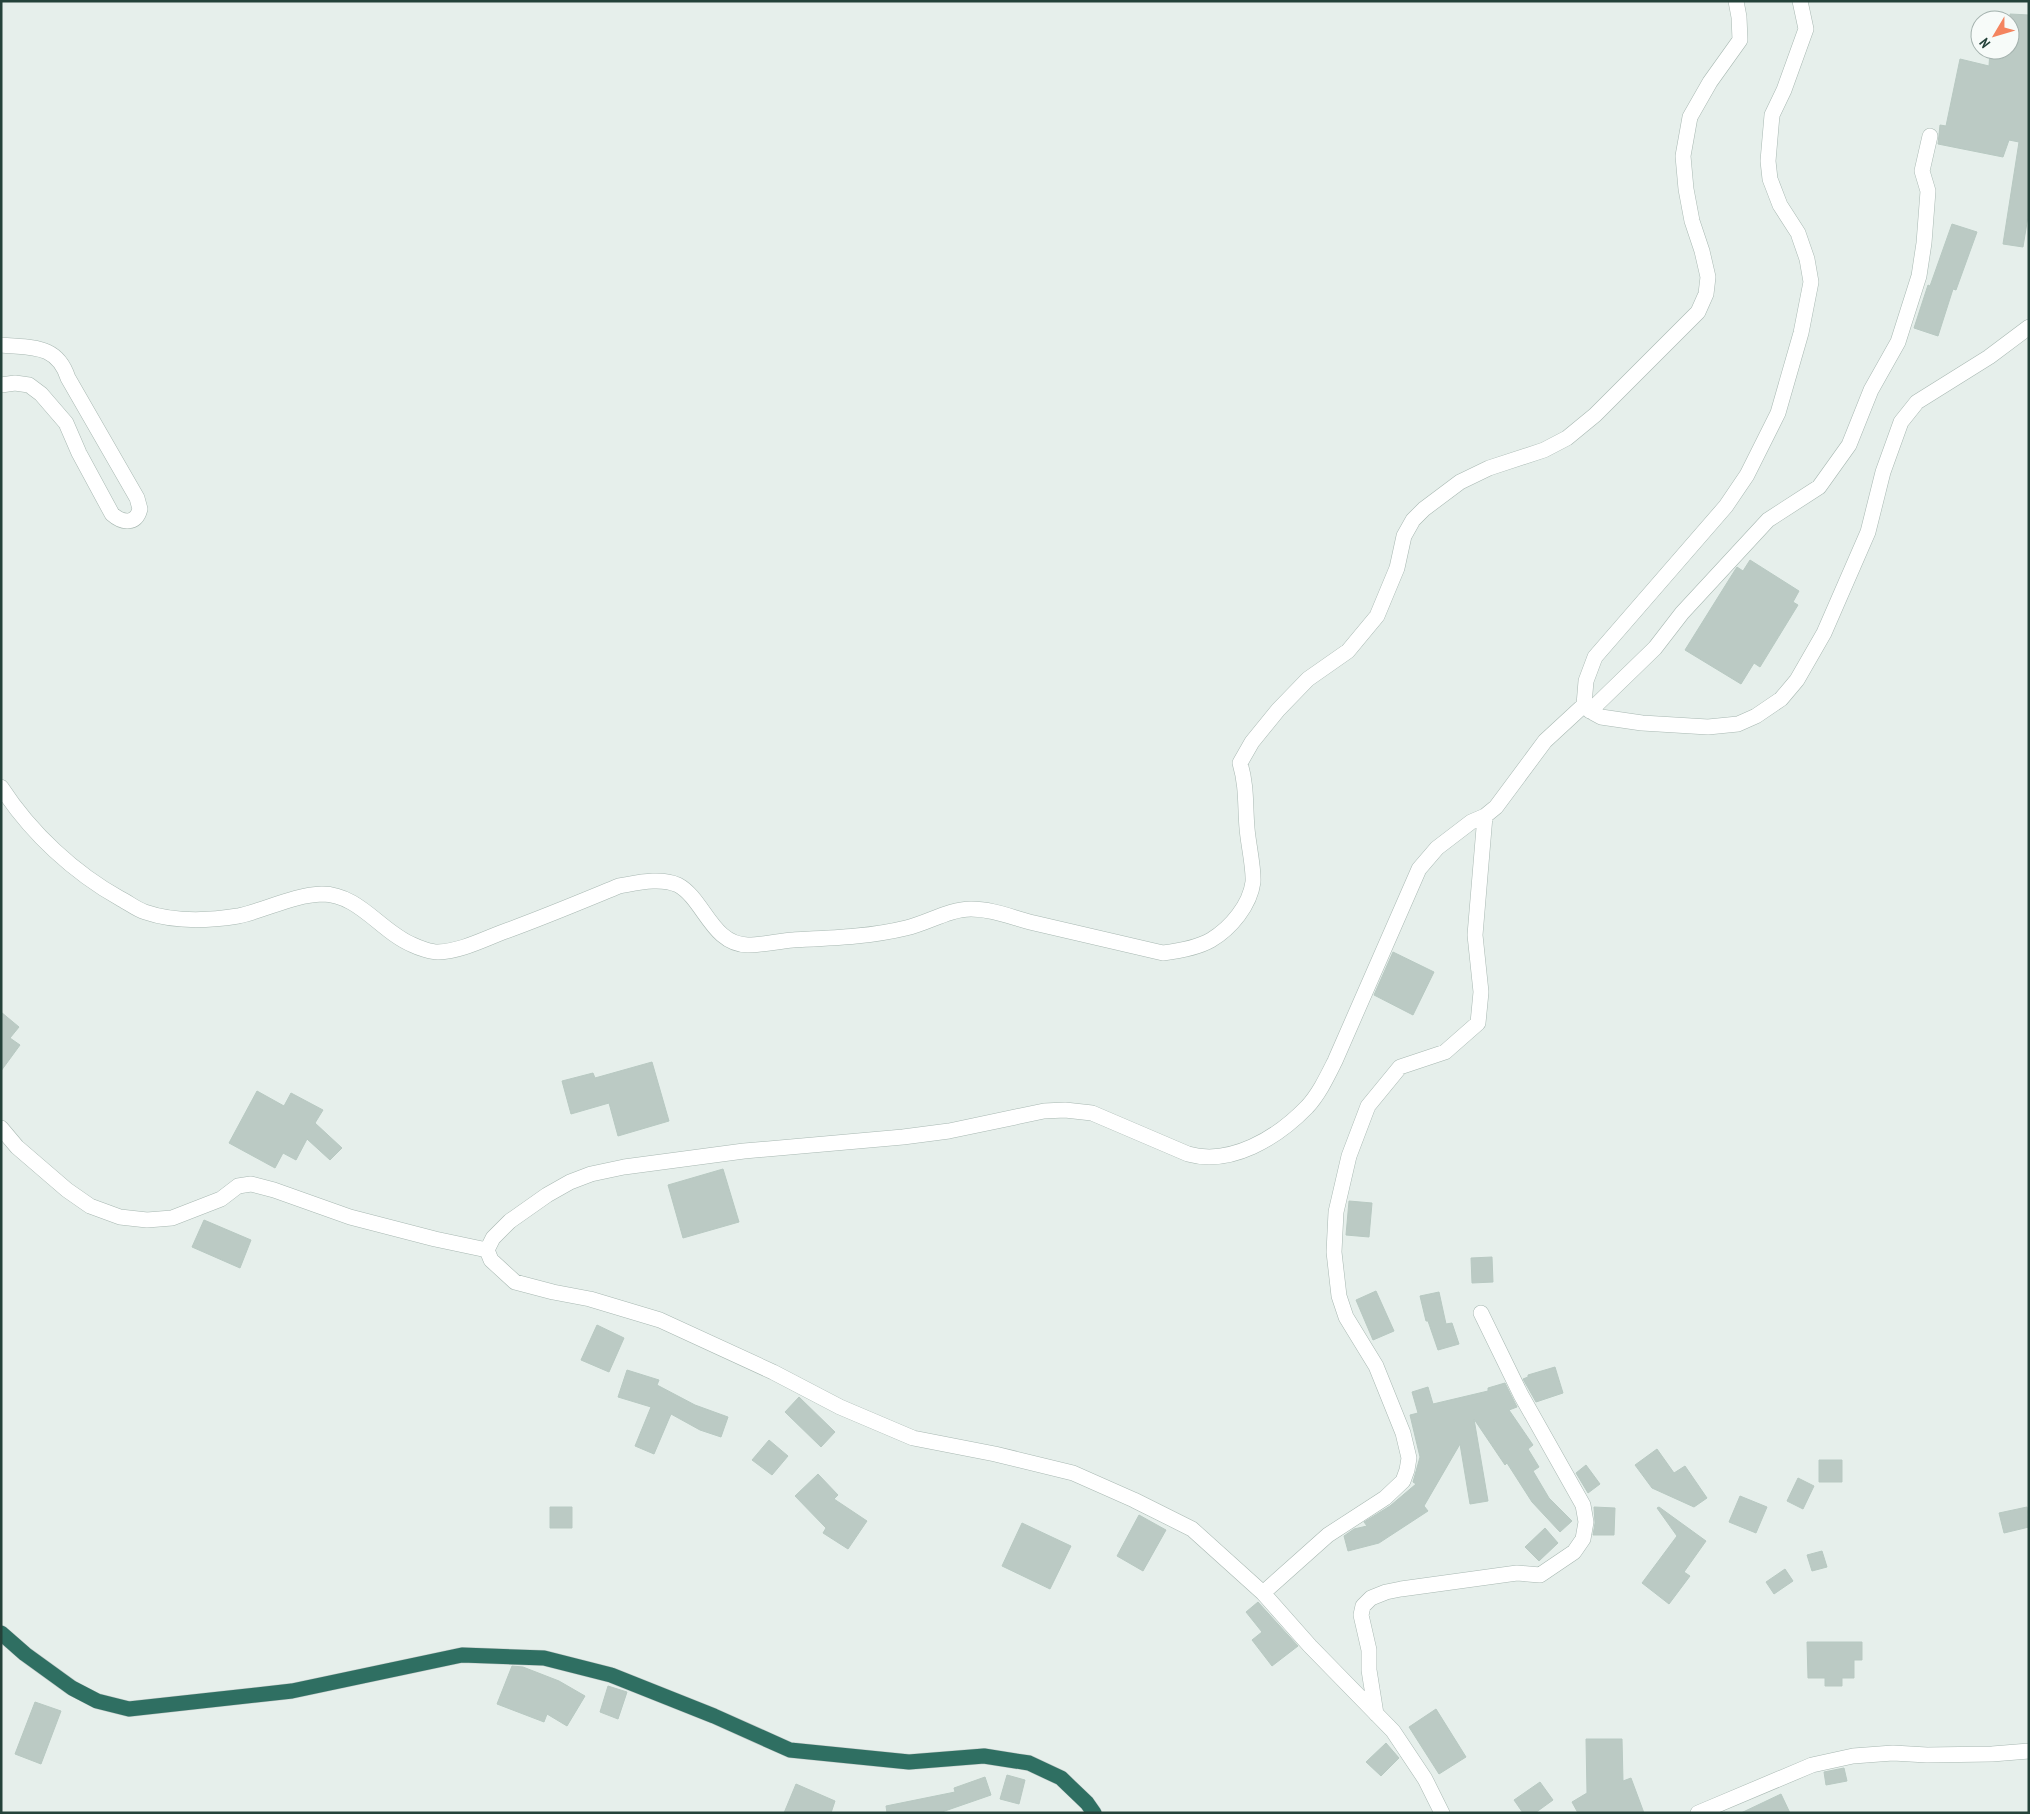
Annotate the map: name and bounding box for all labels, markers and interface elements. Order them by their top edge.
north arrow [1970,10,2020,60]
text: N [1975,34,1994,52]

